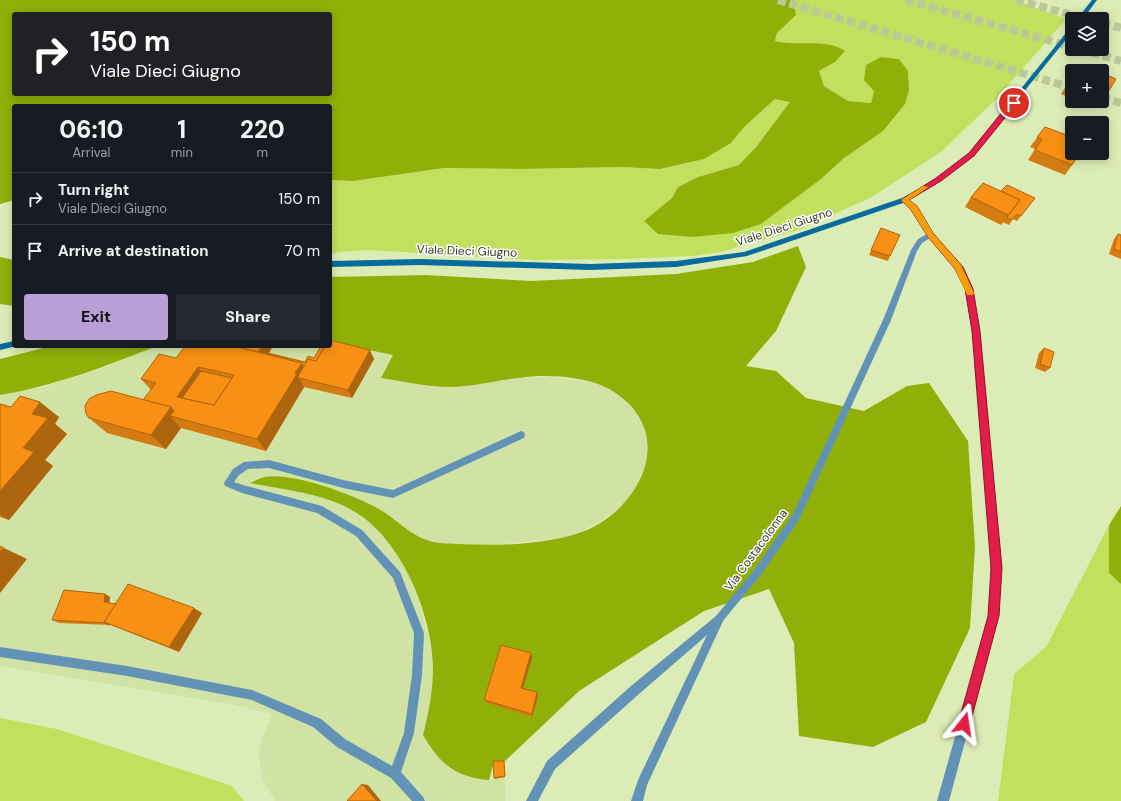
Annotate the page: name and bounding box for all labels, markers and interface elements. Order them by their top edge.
map controls [1065,12,1109,160]
button: layers [1065,12,1109,56]
text: 150 m [90,23,170,60]
icon: right [24,28,76,80]
text: Viale Dieci Giugno [90,59,241,83]
button: + [1065,64,1109,108]
pin [997,86,1031,120]
icon: arrive [1003,92,1025,114]
text: 06:10 [59,114,123,145]
text: 1 [177,114,186,145]
text: 220 [240,114,285,145]
button: − [1065,116,1109,160]
text: Arrival [72,144,110,161]
text: min [171,144,193,161]
text: m [257,144,268,161]
text: Turn right [58,180,129,200]
icon: right [24,188,46,210]
text: 150 m [279,189,320,209]
text: Viale Dieci Giugno [58,200,167,217]
street label: Viale Dieci Giugno [734,204,834,250]
icon: arrive [24,240,46,262]
text: Arrive at destination [58,241,209,261]
text: 70 m [285,241,320,261]
street label: Viale Dieci Giugno [416,241,518,261]
button: Exit [24,294,168,340]
button: Share [176,294,320,340]
street label: Via Costacolonna [721,506,791,594]
position arrow [943,703,985,745]

